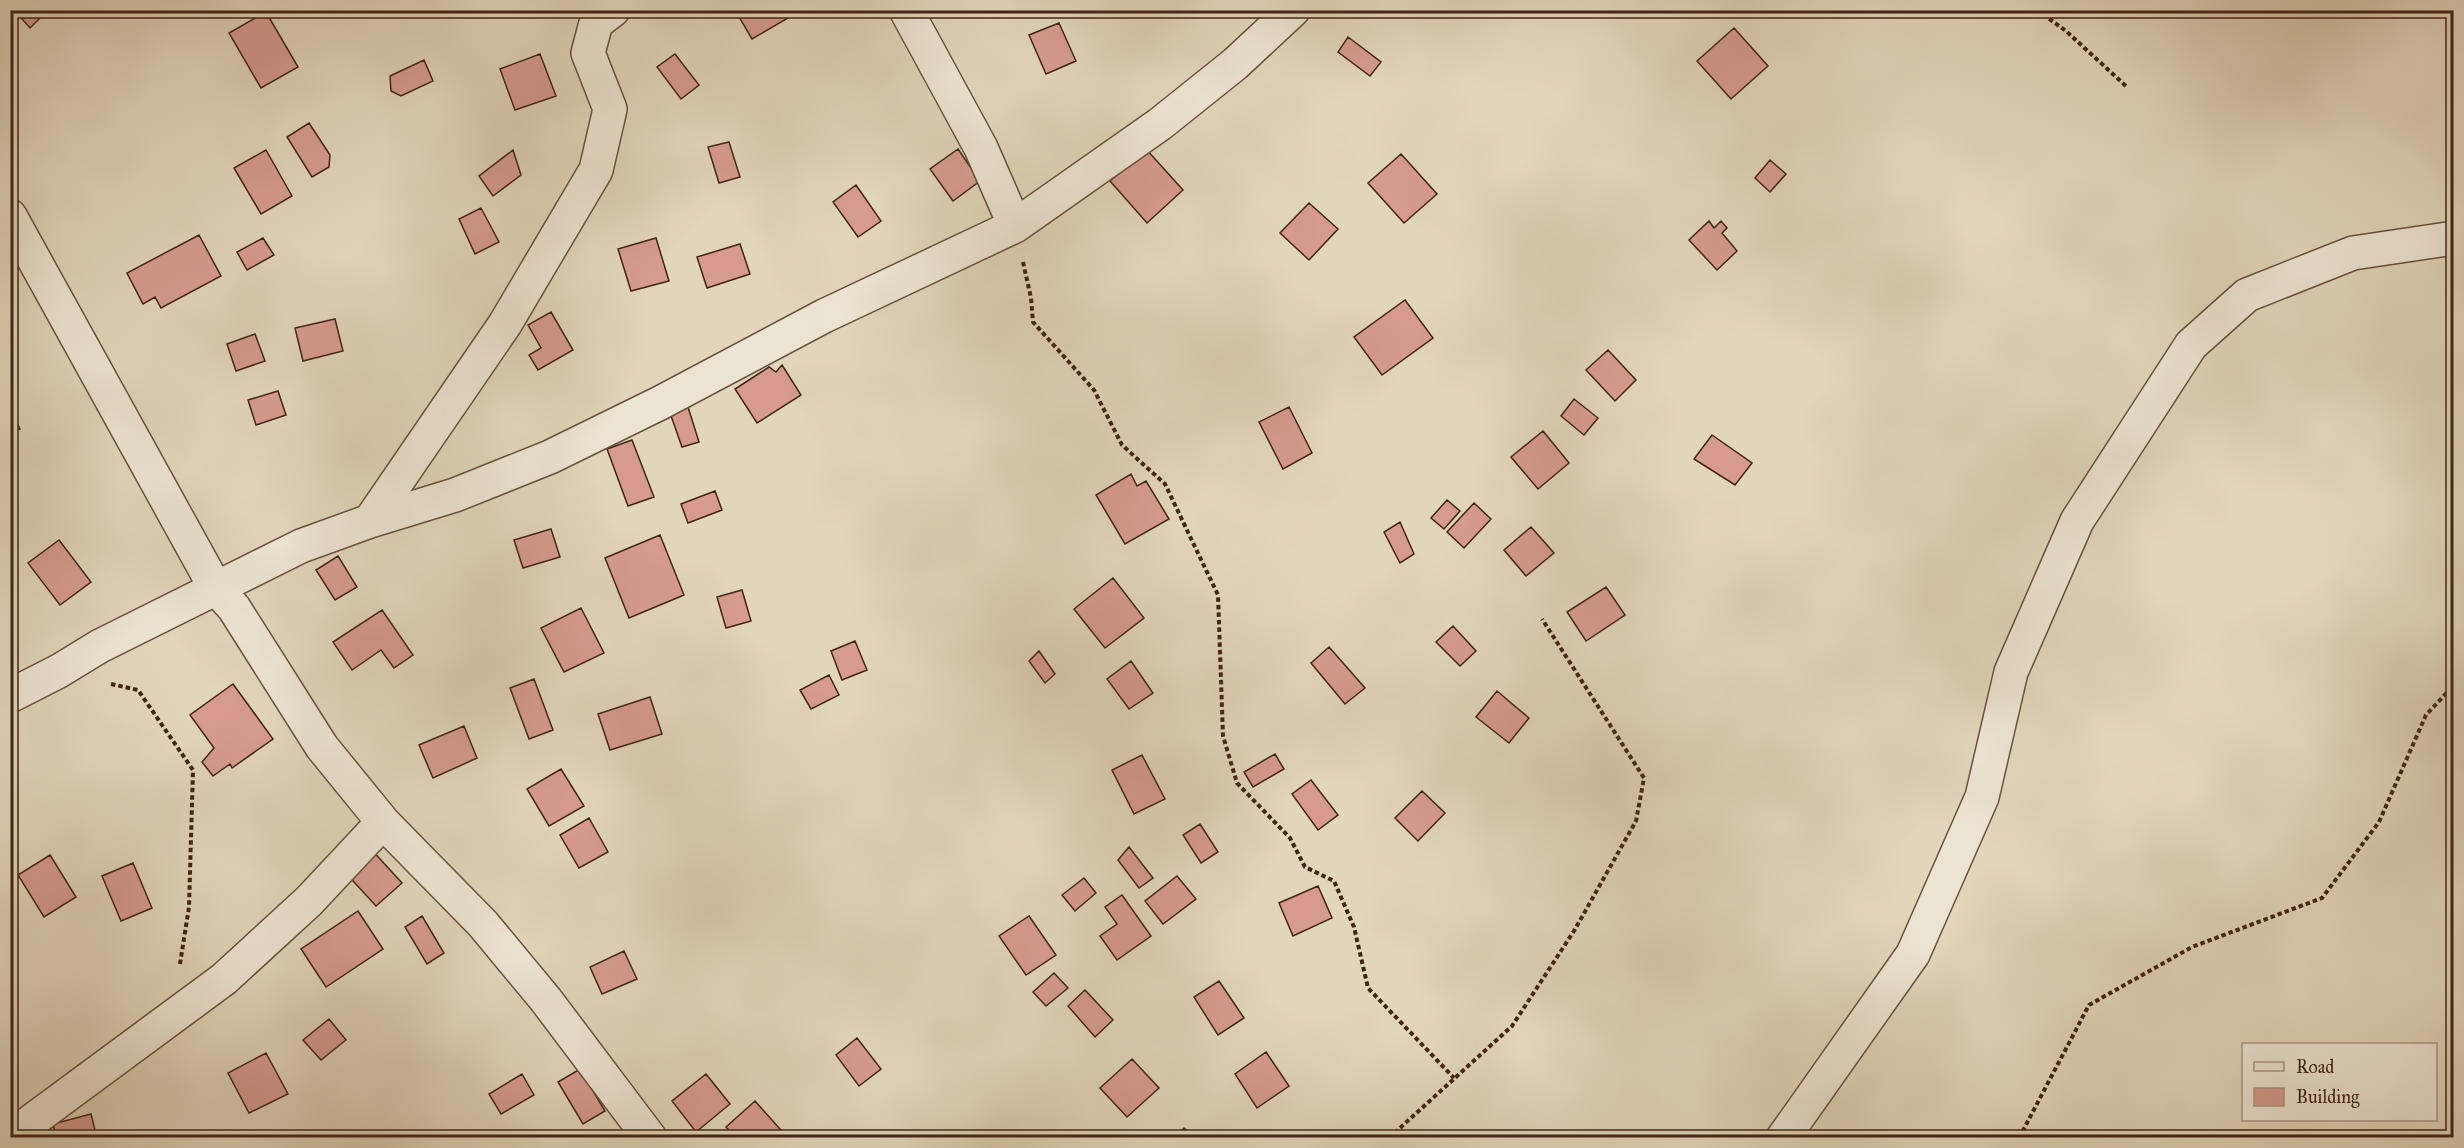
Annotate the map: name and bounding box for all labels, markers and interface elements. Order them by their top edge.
legend [2242,1043,2437,1121]
text: Road [2296,1056,2334,1078]
text: Building [2296,1086,2360,1109]

